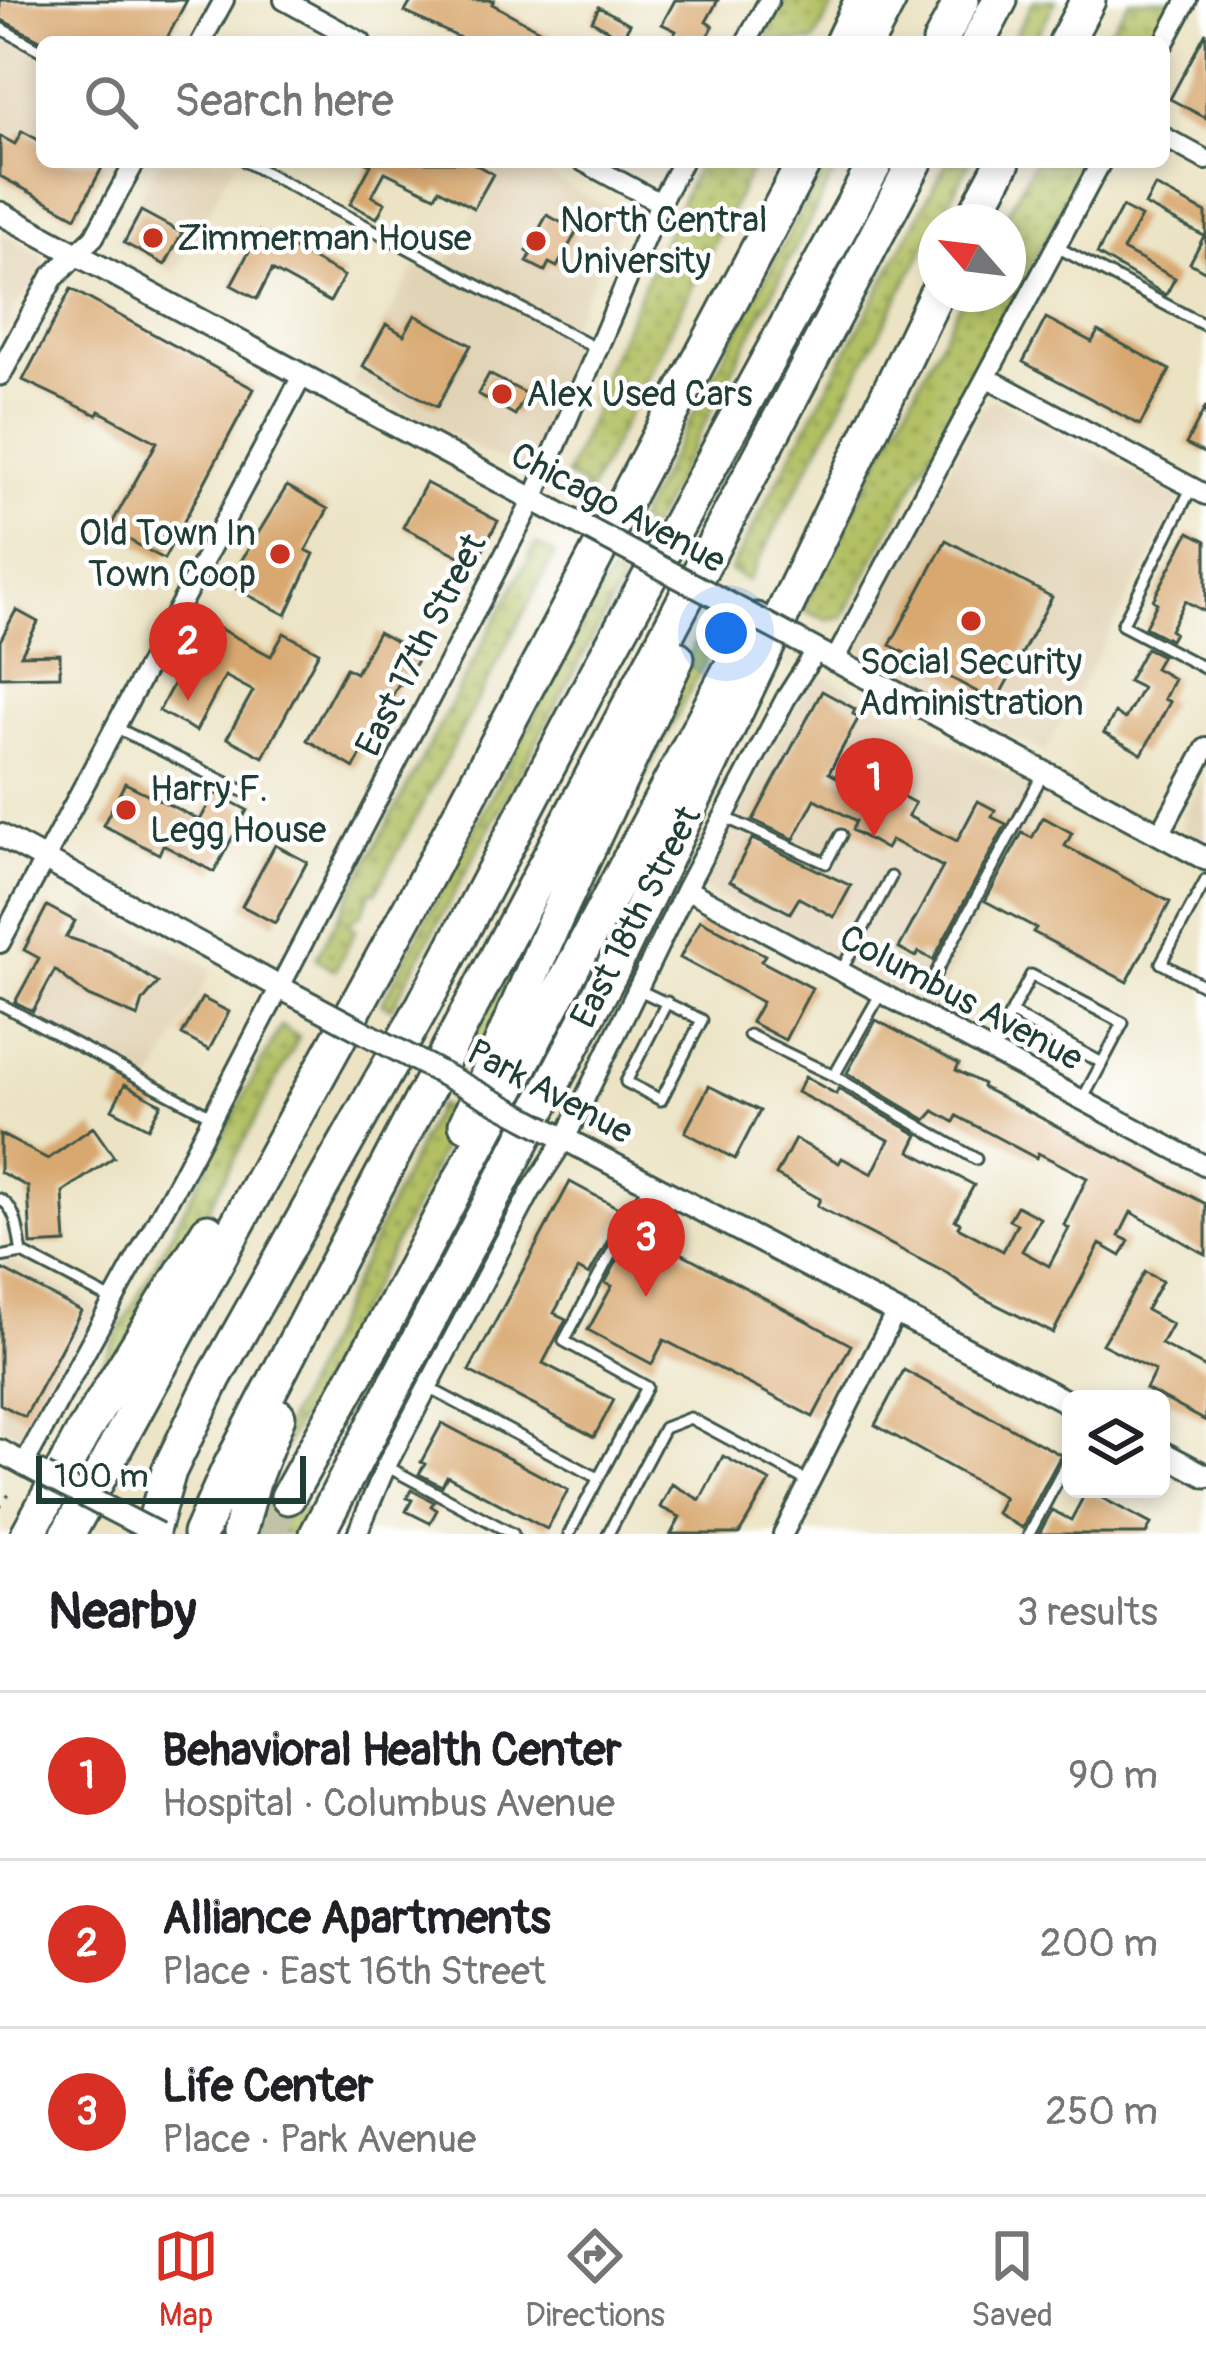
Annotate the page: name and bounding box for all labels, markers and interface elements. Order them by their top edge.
search box [36,36,1170,168]
icon: search [78,69,144,135]
text: Search here [174,74,394,130]
place label: North Central University [560,198,768,284]
north arrow [918,204,1026,312]
place label: Zimmerman House [177,216,472,261]
marker: Zimmerman House [140,225,166,251]
marker: North Central University [523,228,549,254]
place label: Alex Used Cars [526,372,753,417]
marker: Alex Used Cars [489,381,515,407]
street label: Chicago Avenue [503,433,733,584]
place label: Old Town In Town Coop [79,511,256,597]
street label: East 17th Street [346,526,497,764]
marker: Old Town In Town Coop [267,541,293,567]
pin: 2 [149,602,227,701]
your location [696,603,756,663]
marker: Social Security Administration [958,608,984,634]
place label: Social Security Administration [858,640,1084,726]
pin: 1 [835,738,913,837]
place label: Harry F. Legg House [150,767,326,853]
marker: Harry F. Legg House [113,797,139,823]
street label: East 18th Street [561,798,711,1035]
street label: Columbus Avenue [831,915,1091,1081]
street label: Park Avenue [459,1030,641,1155]
pin: 3 [607,1198,685,1297]
map controls [1062,1390,1170,1498]
button: layers [1062,1390,1170,1498]
scale bar [36,1450,306,1503]
text: 100 m [54,1456,148,1497]
text: Nearby [48,1580,196,1644]
text: 3 results [1017,1588,1158,1637]
text: Behavioral Health Center [162,1723,622,1779]
text: 1 [79,1751,95,1800]
text: 90 m [1068,1751,1158,1800]
text: Hospital · Columbus Avenue [162,1779,615,1828]
text: Alliance Apartments [162,1891,551,1947]
text: 2 [76,1919,98,1968]
text: 200 m [1040,1919,1158,1968]
text: Place · East 16th Street [162,1947,546,1996]
text: Life Center [162,2059,373,2115]
text: 3 [76,2087,98,2136]
text: 250 m [1045,2087,1158,2136]
text: Place · Park Avenue [162,2115,476,2164]
tab: Map [153,2223,219,2336]
tab: Directions [525,2223,665,2336]
tab: Saved [971,2223,1053,2336]

